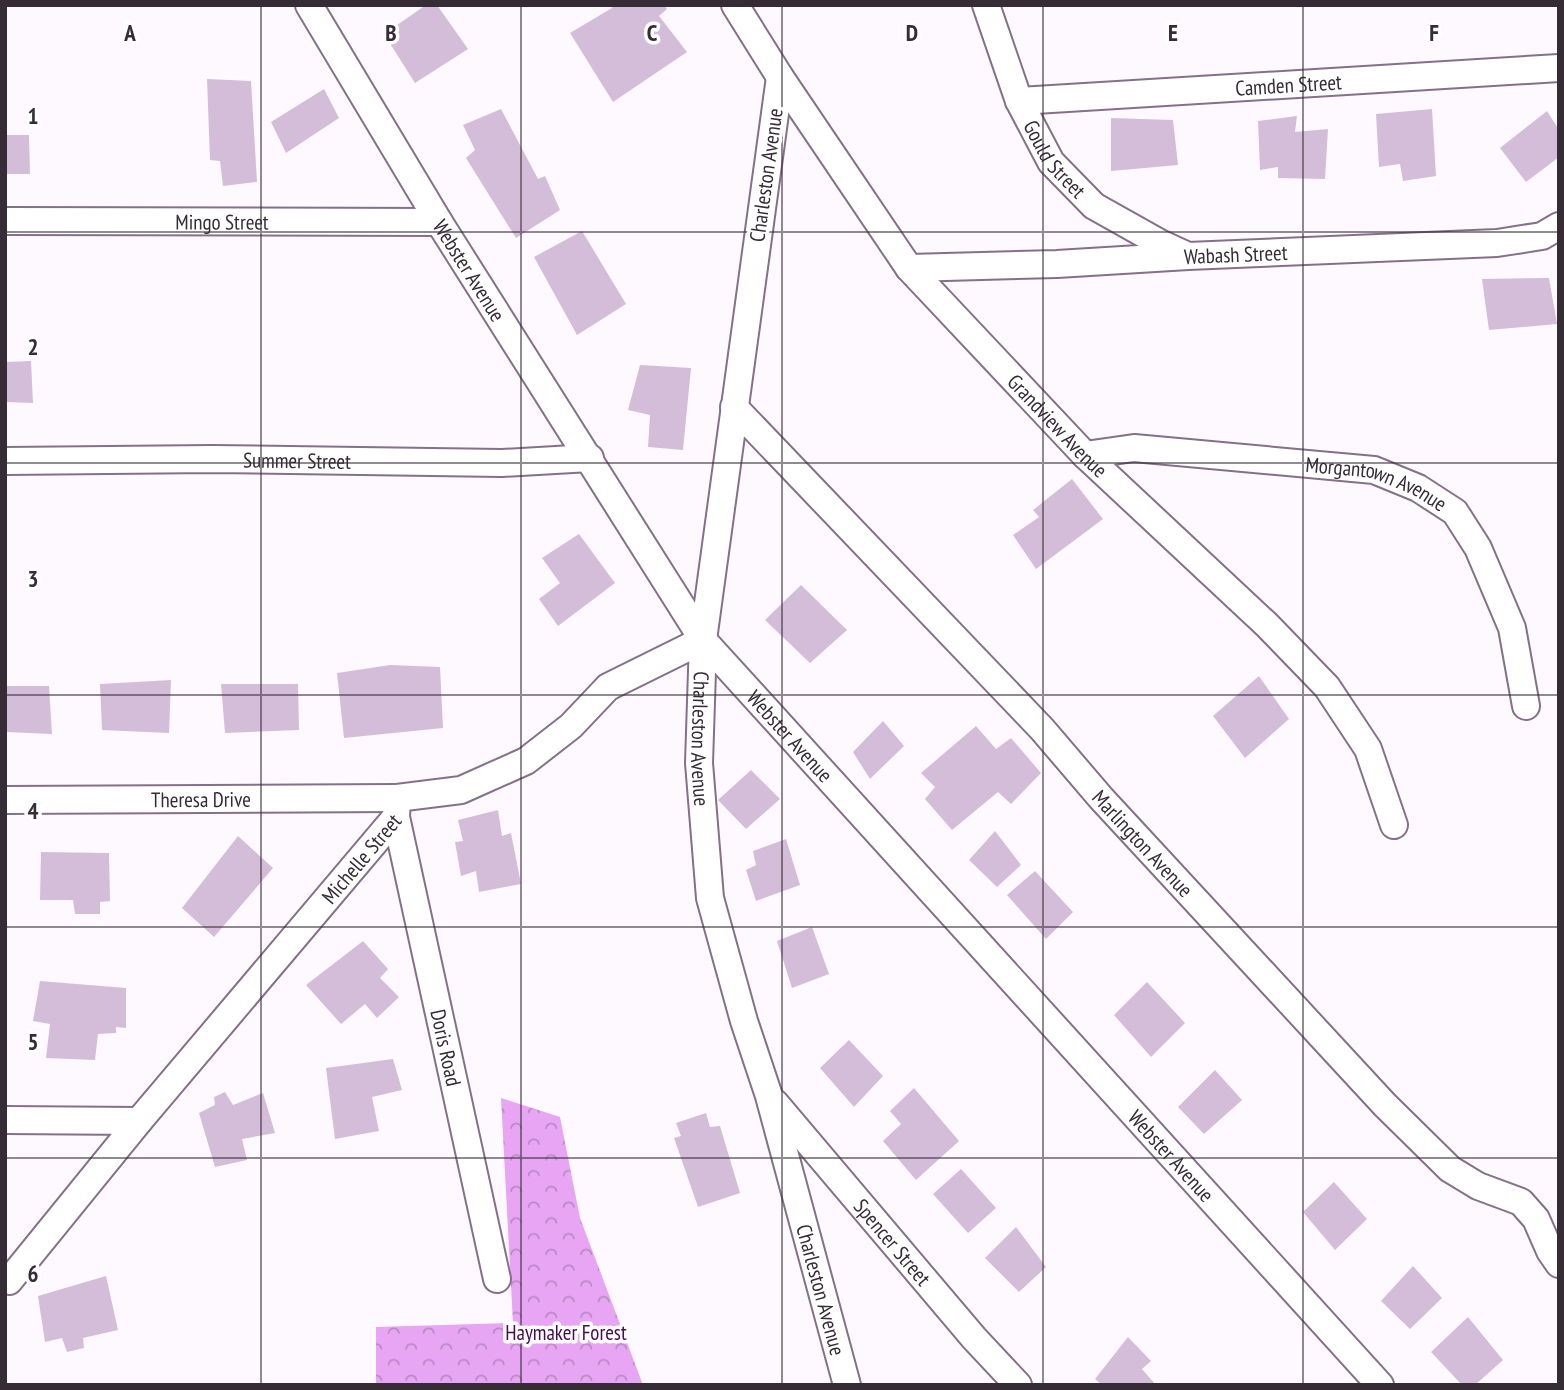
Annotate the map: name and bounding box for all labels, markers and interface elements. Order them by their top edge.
text: A [123,18,136,47]
text: B [385,18,397,47]
text: C [647,18,658,47]
text: D [906,18,918,47]
text: E [1168,18,1178,47]
text: F [1429,18,1439,47]
street label: Camden Street [1235,68,1343,101]
text: 1 [28,101,39,130]
street label: Charleston Avenue [743,106,789,244]
street label: Gould Street [1018,115,1092,204]
street label: Mingo Street [175,208,269,235]
street label: Webster Avenue [427,214,512,326]
street label: Wabash Street [1183,238,1288,270]
text: 2 [28,332,39,361]
street label: Grandview Avenue [1002,368,1114,483]
street label: Summer Street [243,446,351,474]
street label: Morgantown Avenue [1304,450,1452,517]
text: 3 [28,564,39,593]
street label: Charleston Avenue [685,671,716,807]
street label: Webster Avenue [741,684,839,788]
street label: Marlington Avenue [1087,784,1199,902]
street label: Theresa Drive [151,785,251,813]
text: 4 [28,796,39,825]
street label: Michelle Street [315,808,407,909]
street label: Doris Road [425,1007,468,1088]
text: 5 [28,1027,39,1056]
street label: Webster Avenue [1123,1104,1220,1207]
street label: Spencer Street [848,1193,937,1291]
street label: Charleston Avenue [791,1221,852,1358]
text: 6 [28,1259,39,1288]
park label: Haymaker Forest [505,1319,627,1346]

